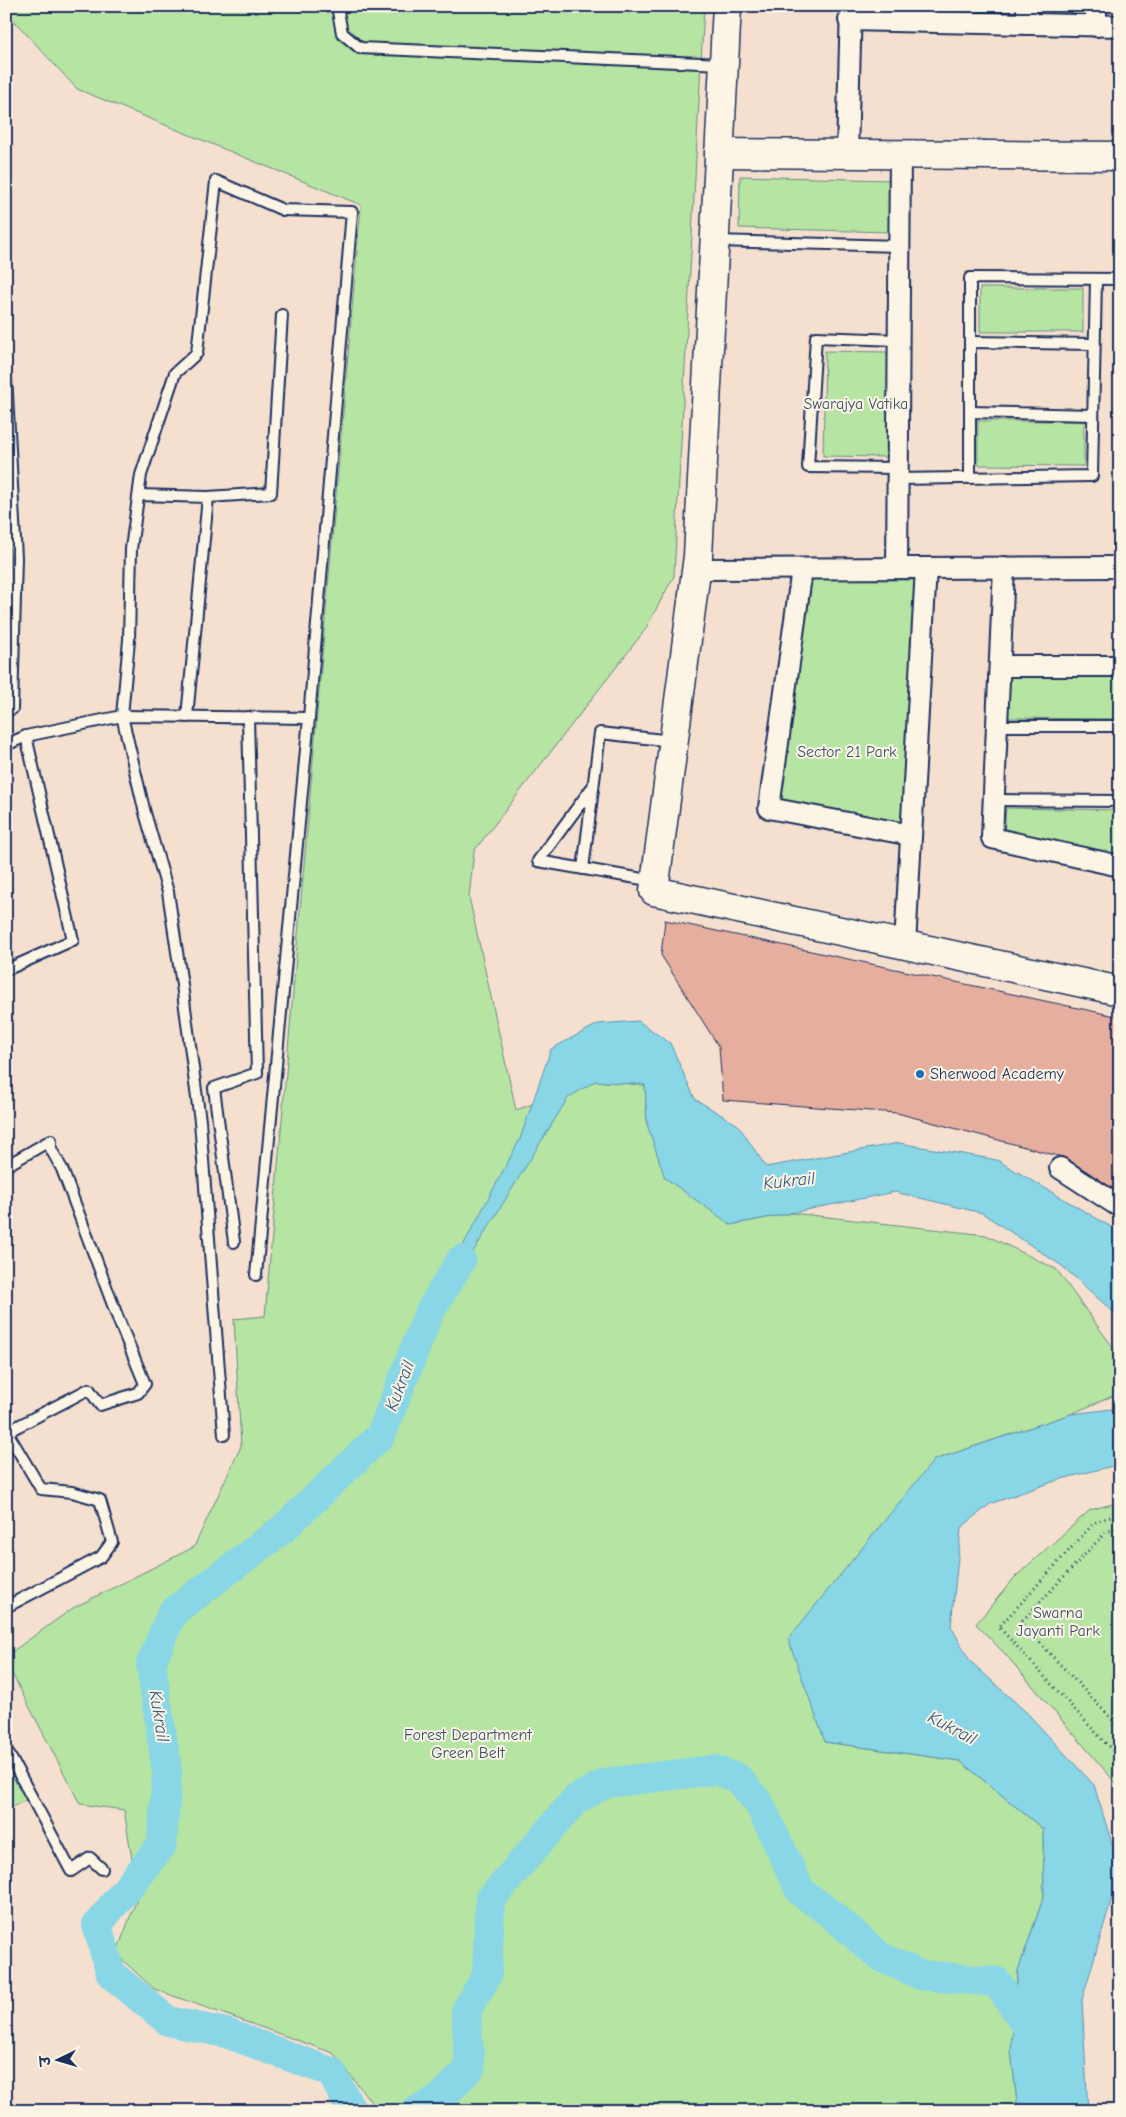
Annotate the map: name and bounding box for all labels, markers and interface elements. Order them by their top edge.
park label: Swarajya Vatika [804,395,908,413]
park label: Sector 21 Park [797,743,897,761]
place label: Sherwood Academy [930,1065,1065,1083]
marker: Sherwood Academy [914,1068,926,1080]
water label: Kukrail [762,1168,817,1194]
water label: Kukrail [381,1357,420,1414]
park label: Swarna Jayanti Park [1016,1604,1100,1640]
water label: Kukrail [145,1689,174,1744]
water label: Kukrail [924,1707,981,1750]
park label: Forest Department Green Belt [404,1726,532,1762]
north arrow [32,2034,82,2084]
text: उ [37,2054,55,2068]

